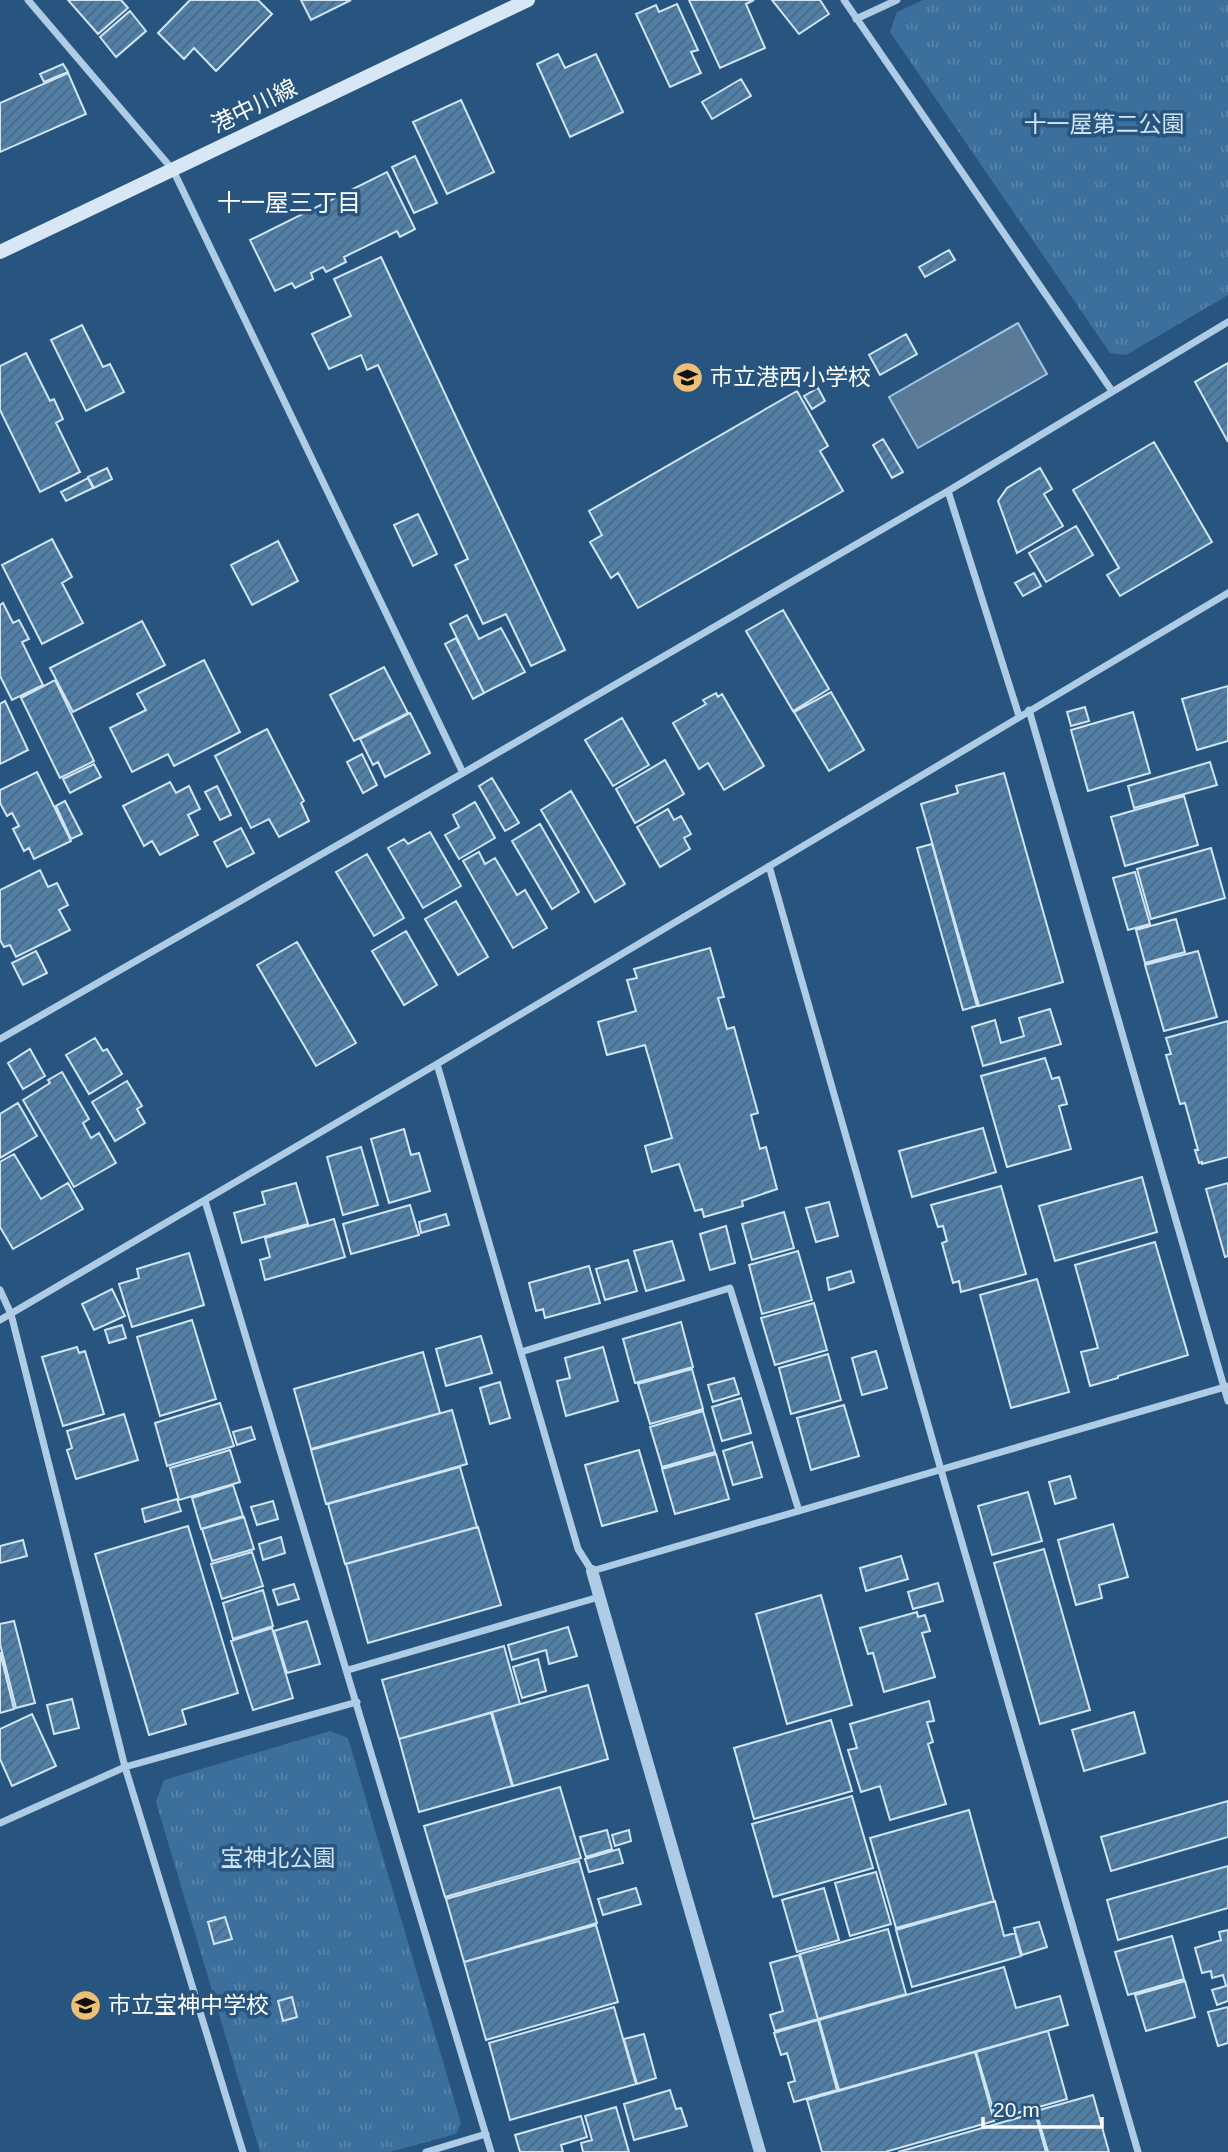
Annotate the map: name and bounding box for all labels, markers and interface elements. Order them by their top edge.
street label: 港中川線 [207,74,301,138]
park label: 十一屋第二公園 [1024,111,1185,137]
district label: 十一屋三丁目 [217,189,361,216]
school or university icon: 市立港西小学校 [670,360,704,394]
place label: 市立港西小学校 [710,364,871,390]
park label: 宝神北公園 [221,1845,336,1871]
school or university icon: 市立宝神中学校 [68,1988,102,2022]
place label: 市立宝神中学校 [108,1992,269,2018]
scale bar [983,2086,1102,2130]
text: 20 m [993,2098,1040,2121]

